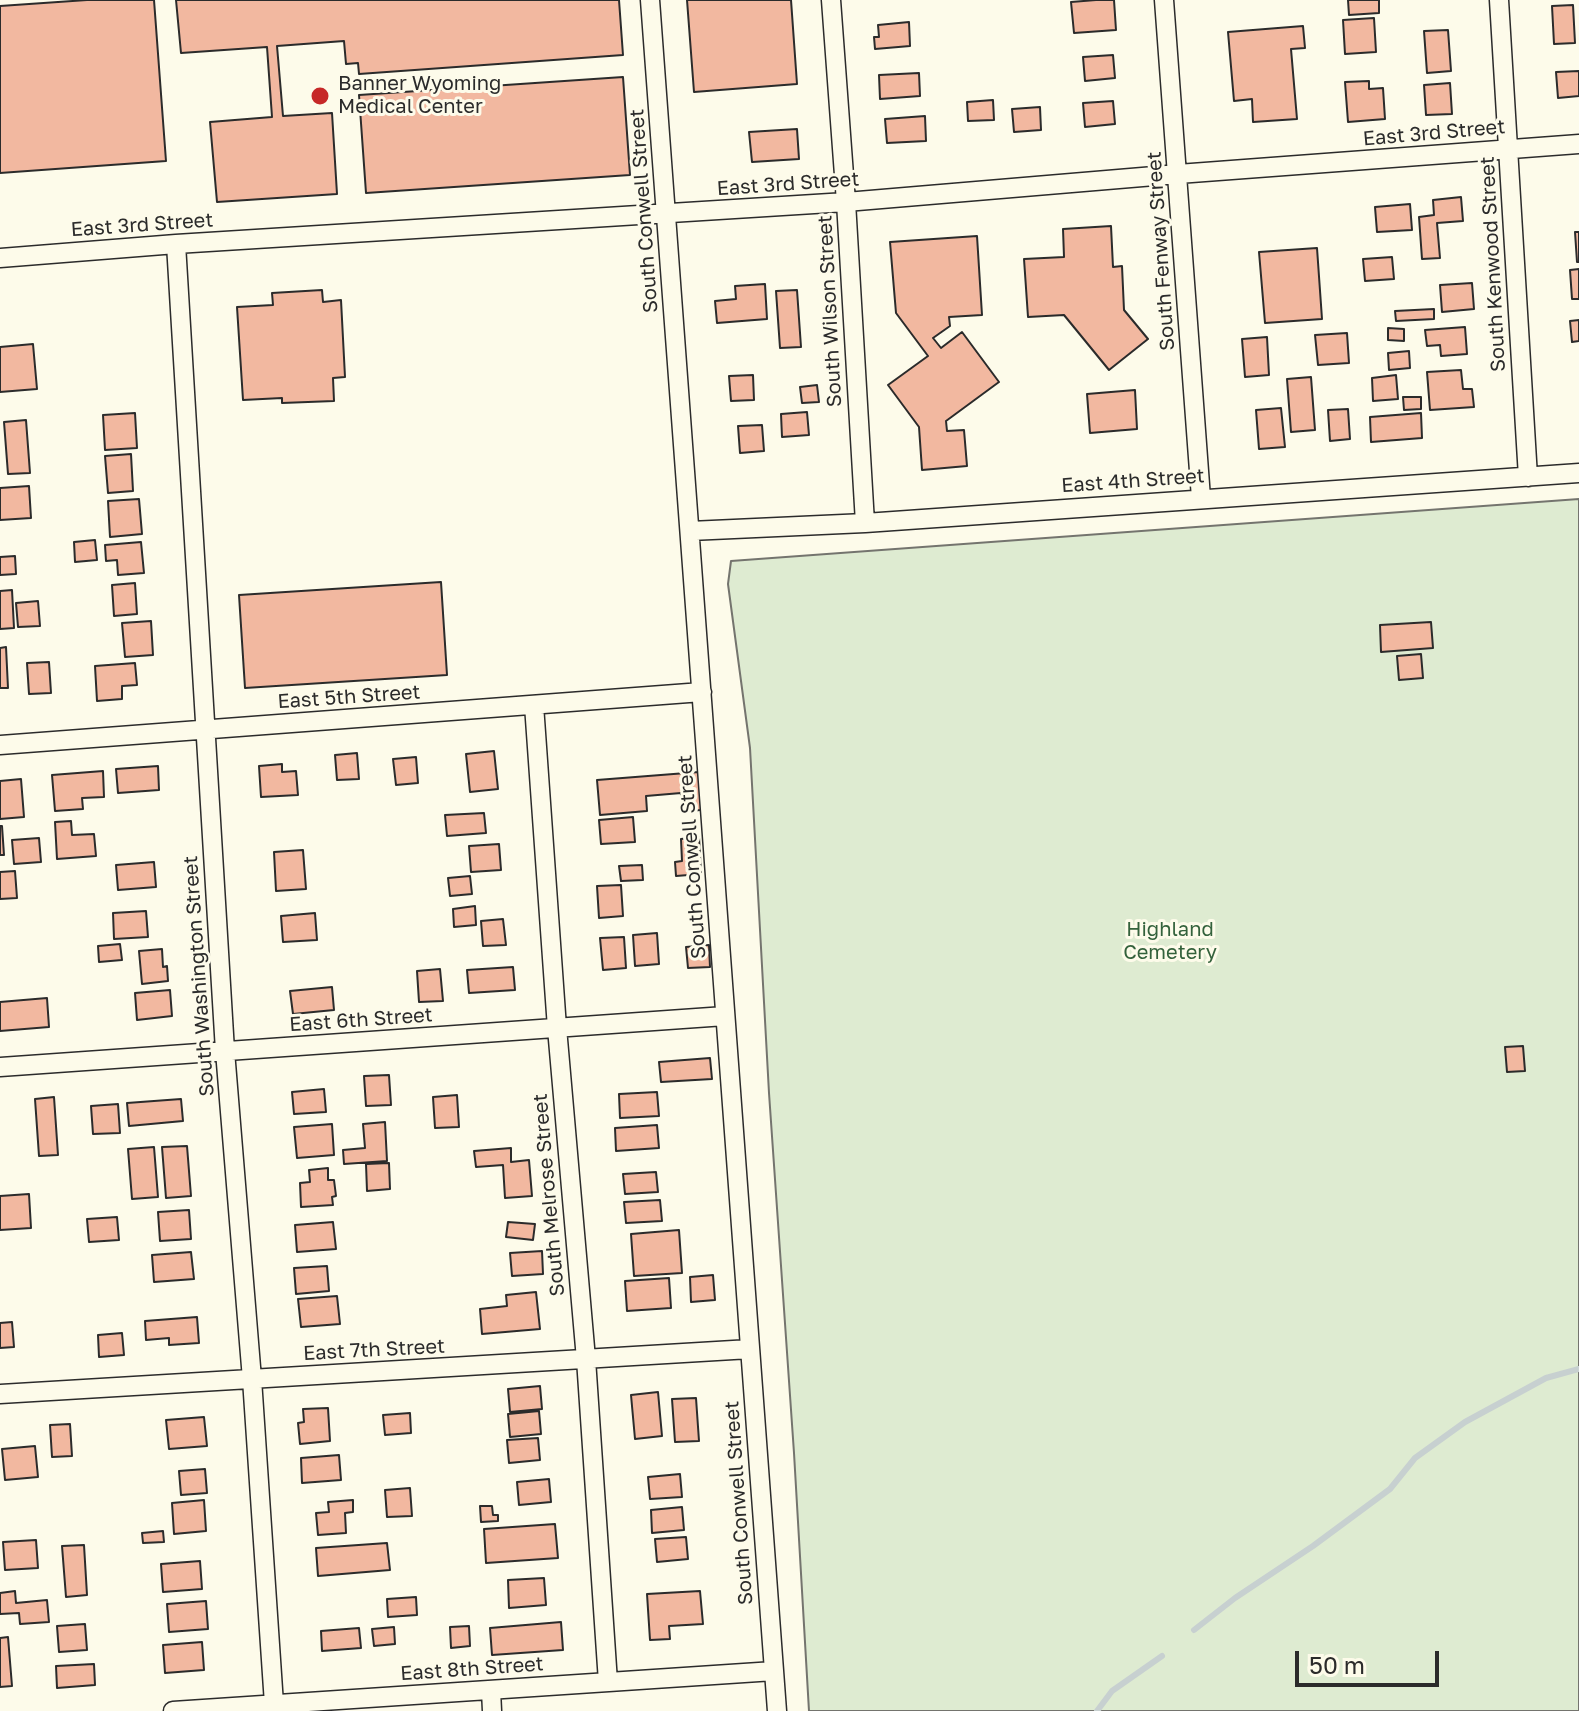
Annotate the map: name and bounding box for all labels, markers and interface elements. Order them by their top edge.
place label: Banner Wyoming Medical Center [338,72,501,119]
marker: Banner Wyoming Medical Center [309,85,331,107]
street label: South Conwell Street [625,108,663,314]
street label: East 3rd Street [1362,115,1506,151]
street label: South Fenway Street [1142,151,1180,351]
street label: South Kenwood Street [1475,156,1511,372]
street label: East 3rd Street [716,167,860,201]
street label: East 3rd Street [70,208,214,242]
street label: South Wilson Street [813,214,847,408]
street label: East 4th Street [1061,464,1205,498]
street label: East 5th Street [277,680,421,714]
street label: South Conwell Street [673,754,711,960]
street label: South Washington Street [179,855,219,1097]
park label: Highland Cemetery [1123,918,1217,965]
street label: East 6th Street [289,1003,433,1037]
street label: South Melrose Street [528,1093,570,1297]
street label: East 7th Street [302,1334,446,1366]
street label: South Conwell Street [720,1400,758,1606]
scale bar [1299,1635,1443,1685]
text: 50 m [1309,1650,1365,1679]
street label: East 8th Street [400,1652,544,1686]

